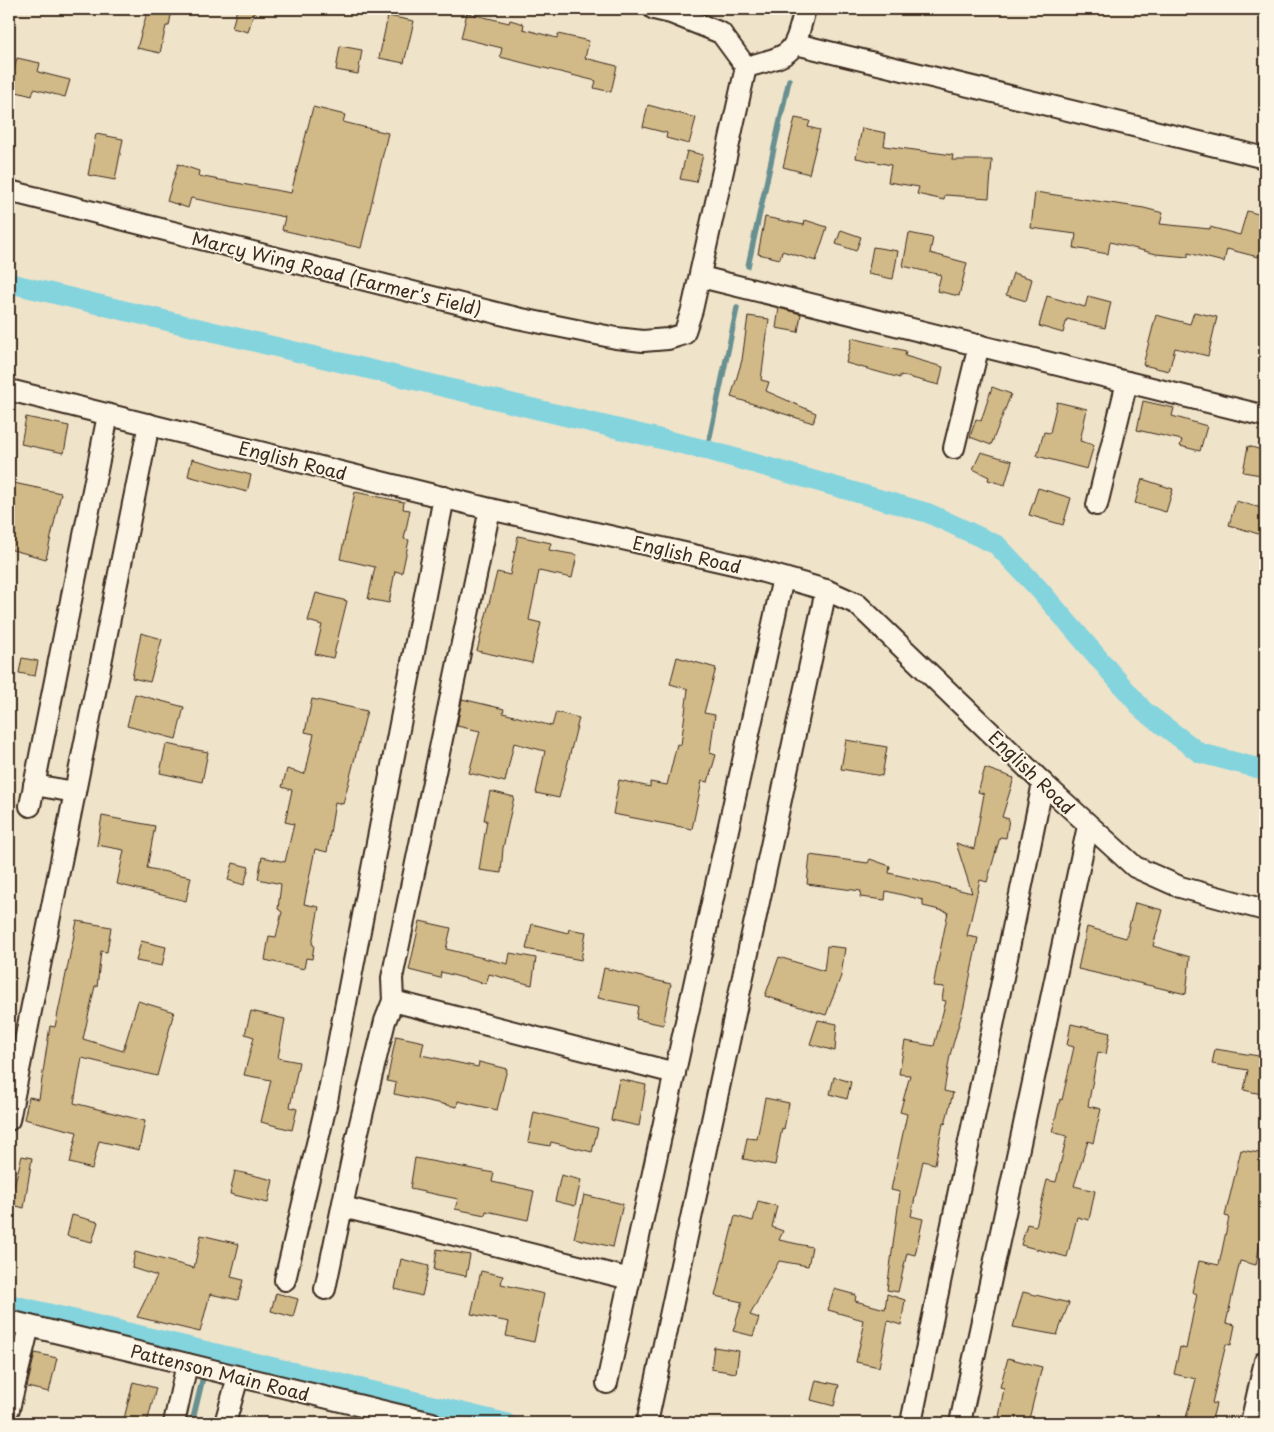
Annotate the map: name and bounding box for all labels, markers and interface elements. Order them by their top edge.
street label: Marcy Wing Road (Farmer's Field) [189,224,485,322]
street label: English Road [236,434,350,486]
street label: English Road [630,528,744,580]
street label: English Road [983,724,1081,820]
street label: Pattenson Main Road [128,1337,312,1407]

